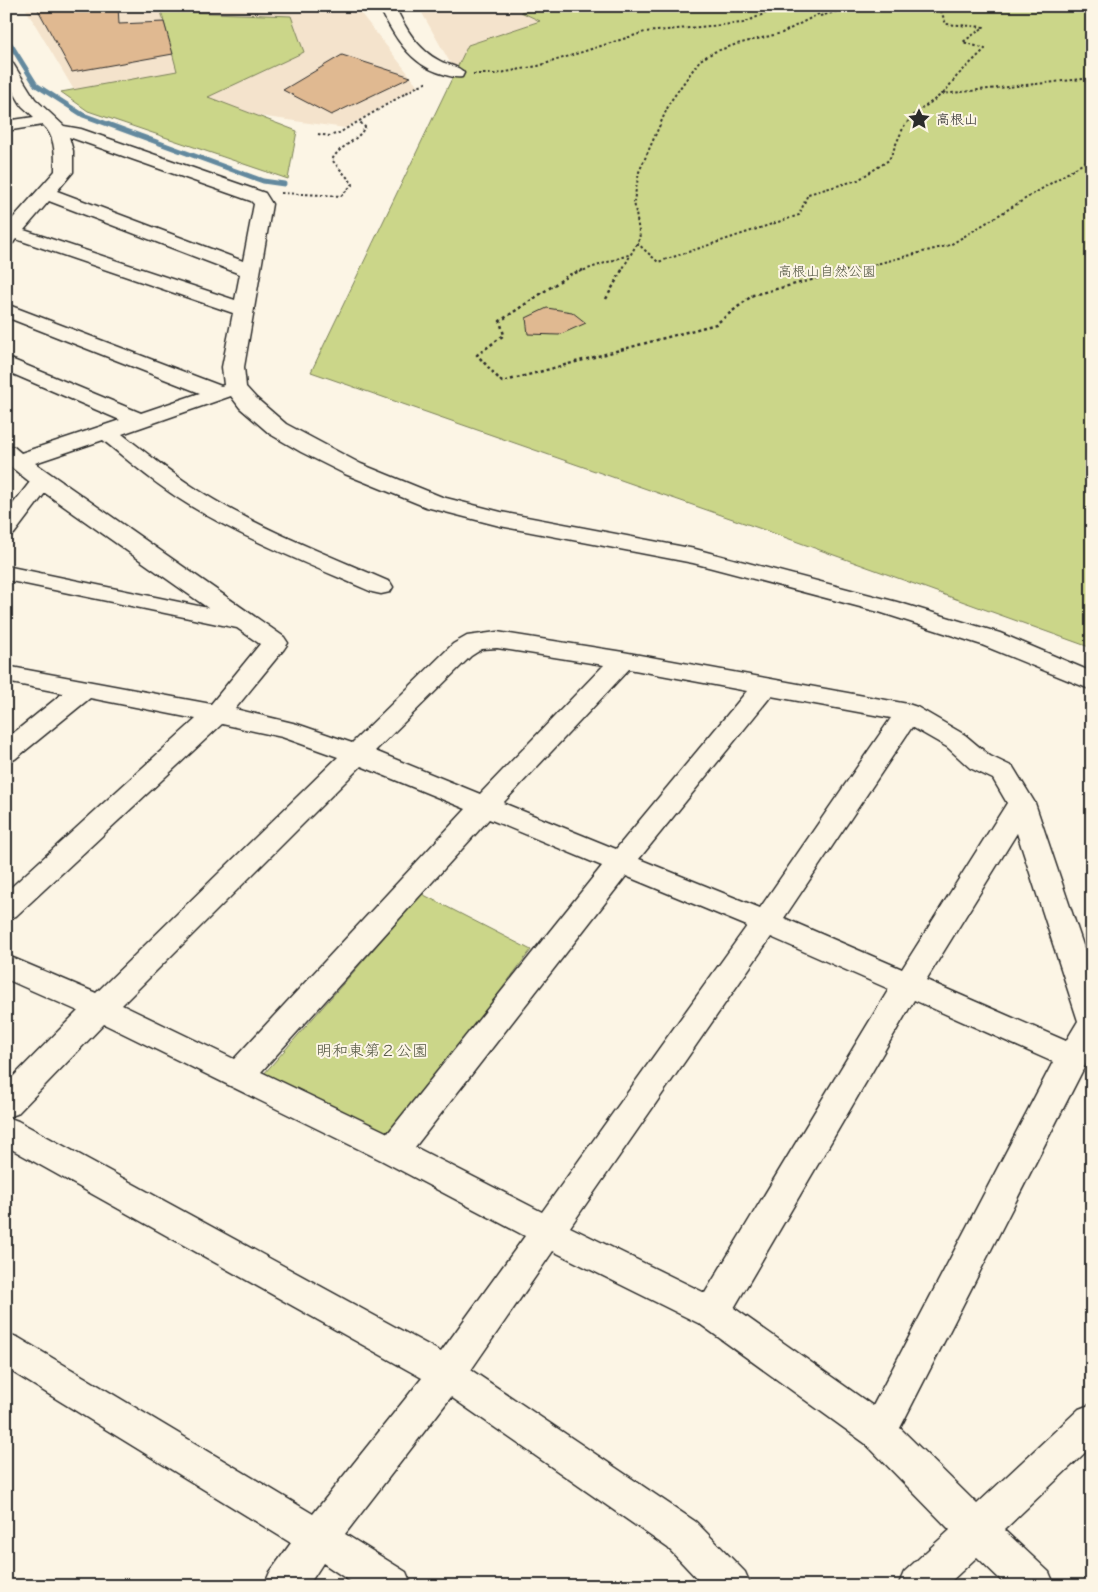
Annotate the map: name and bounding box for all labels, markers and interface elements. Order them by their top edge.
place icon: 高根山 [906,106,932,132]
place label: 高根山 [936,111,978,128]
park label: 高根山自然公園 [778,263,876,280]
park label: 明和東第２公園 [316,1042,428,1060]

